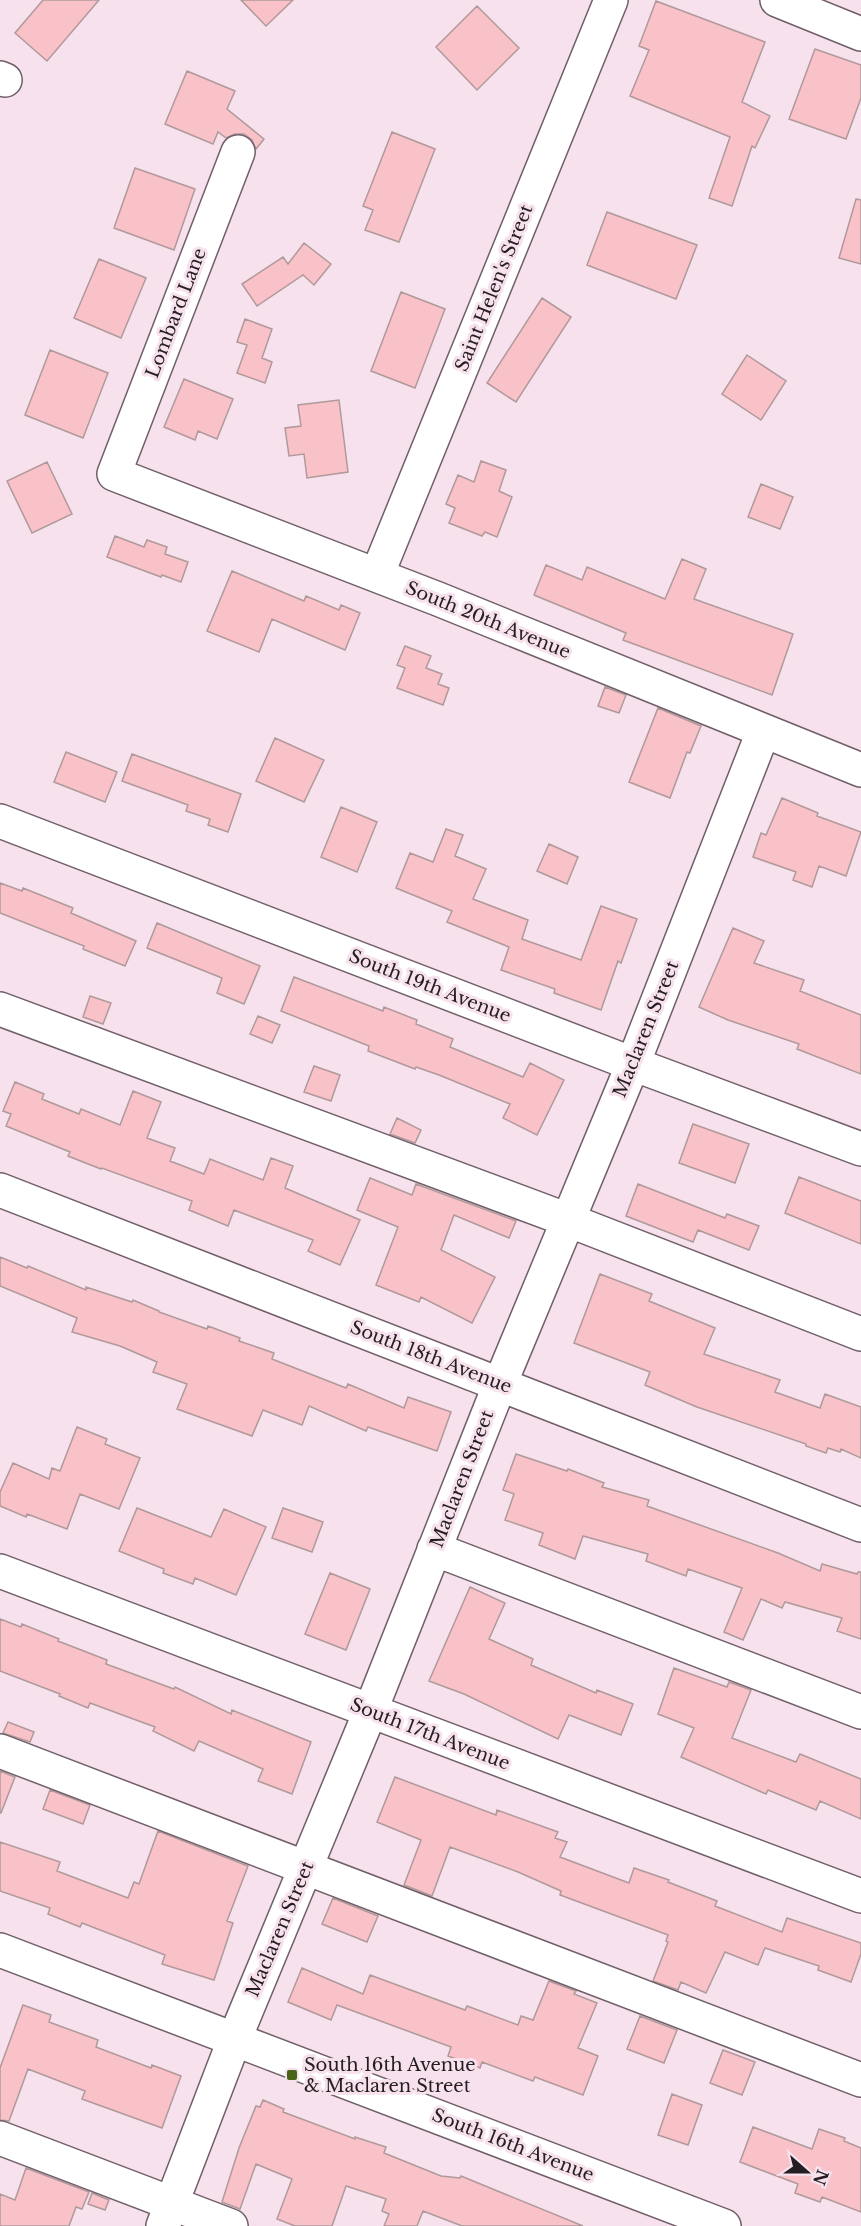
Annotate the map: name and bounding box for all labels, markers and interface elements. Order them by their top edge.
street label: Saint Helen's Street [450,201,538,375]
street label: Lombard Lane [141,245,211,381]
street label: South 20th Avenue [402,577,574,663]
street label: South 19th Avenue [346,945,514,1027]
street label: Maclaren Street [609,957,684,1101]
street label: South 18th Avenue [347,1316,515,1398]
street label: Maclaren Street [426,1407,498,1551]
street label: South 17th Avenue [347,1693,513,1775]
street label: Maclaren Street [241,1858,319,2000]
place label: South 16th Avenue & Maclaren Street [304,2054,476,2097]
marker: South 16th Avenue & Maclaren Street [285,2068,299,2082]
street label: South 16th Avenue [429,2104,597,2186]
north arrow [777,2142,837,2202]
text: N [809,2167,833,2188]

